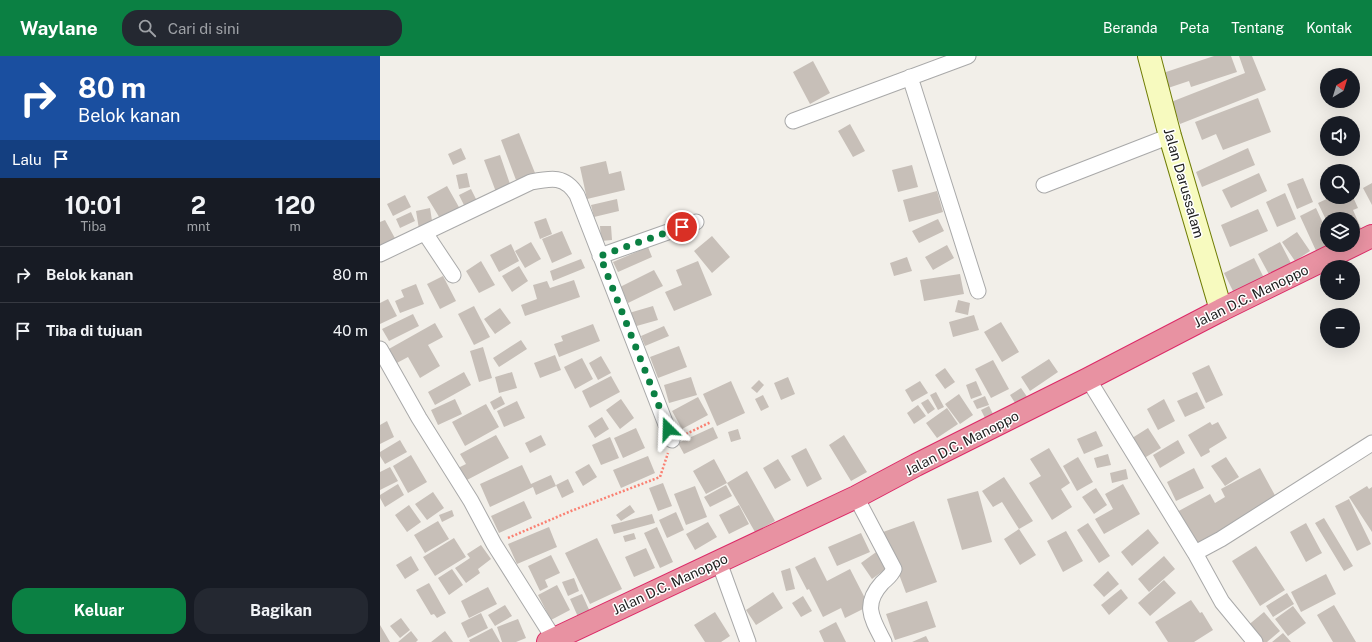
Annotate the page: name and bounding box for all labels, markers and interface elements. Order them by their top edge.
search box [122,10,402,46]
text: Waylane [20,17,98,39]
icon: search [136,17,158,39]
text: Cari di sini [168,20,239,37]
text: Beranda [1103,20,1158,36]
text: Peta [1180,20,1209,36]
text: Tentang [1231,20,1284,36]
text: Kontak [1306,20,1352,36]
north arrow [1320,68,1360,108]
map controls [1320,68,1360,348]
text: 80 m [78,71,146,104]
icon: right [12,72,64,124]
text: Belok kanan [78,105,181,126]
button: sound [1320,116,1360,156]
street label: Jalan Darussalam [1161,126,1207,240]
icon: arrive [50,148,72,170]
text: Lalu [12,151,42,168]
button: search [1320,164,1360,204]
text: 10:01 [64,191,122,219]
text: 2 [191,191,206,219]
text: 120 [275,191,316,219]
pin [665,210,699,244]
button: layers [1320,212,1360,252]
icon: arrive [671,216,693,238]
text: Tiba [80,219,106,234]
text: mnt [187,219,210,234]
text: m [289,219,301,234]
button: + [1320,260,1360,300]
street label: Jalan D.C. Manoppo [1191,261,1311,331]
icon: right [12,264,34,286]
text: Belok kanan [46,266,133,283]
text: 80 m [333,266,368,283]
button: − [1320,308,1360,348]
icon: arrive [12,320,34,342]
text: Tiba di tujuan [46,322,142,339]
text: 40 m [333,322,368,339]
street label: Jalan D.C. Manoppo [902,407,1022,479]
position arrow [647,408,689,450]
street label: Jalan D.C. Manoppo [610,550,730,618]
button: Keluar [12,588,186,634]
button: Bagikan [194,588,368,634]

